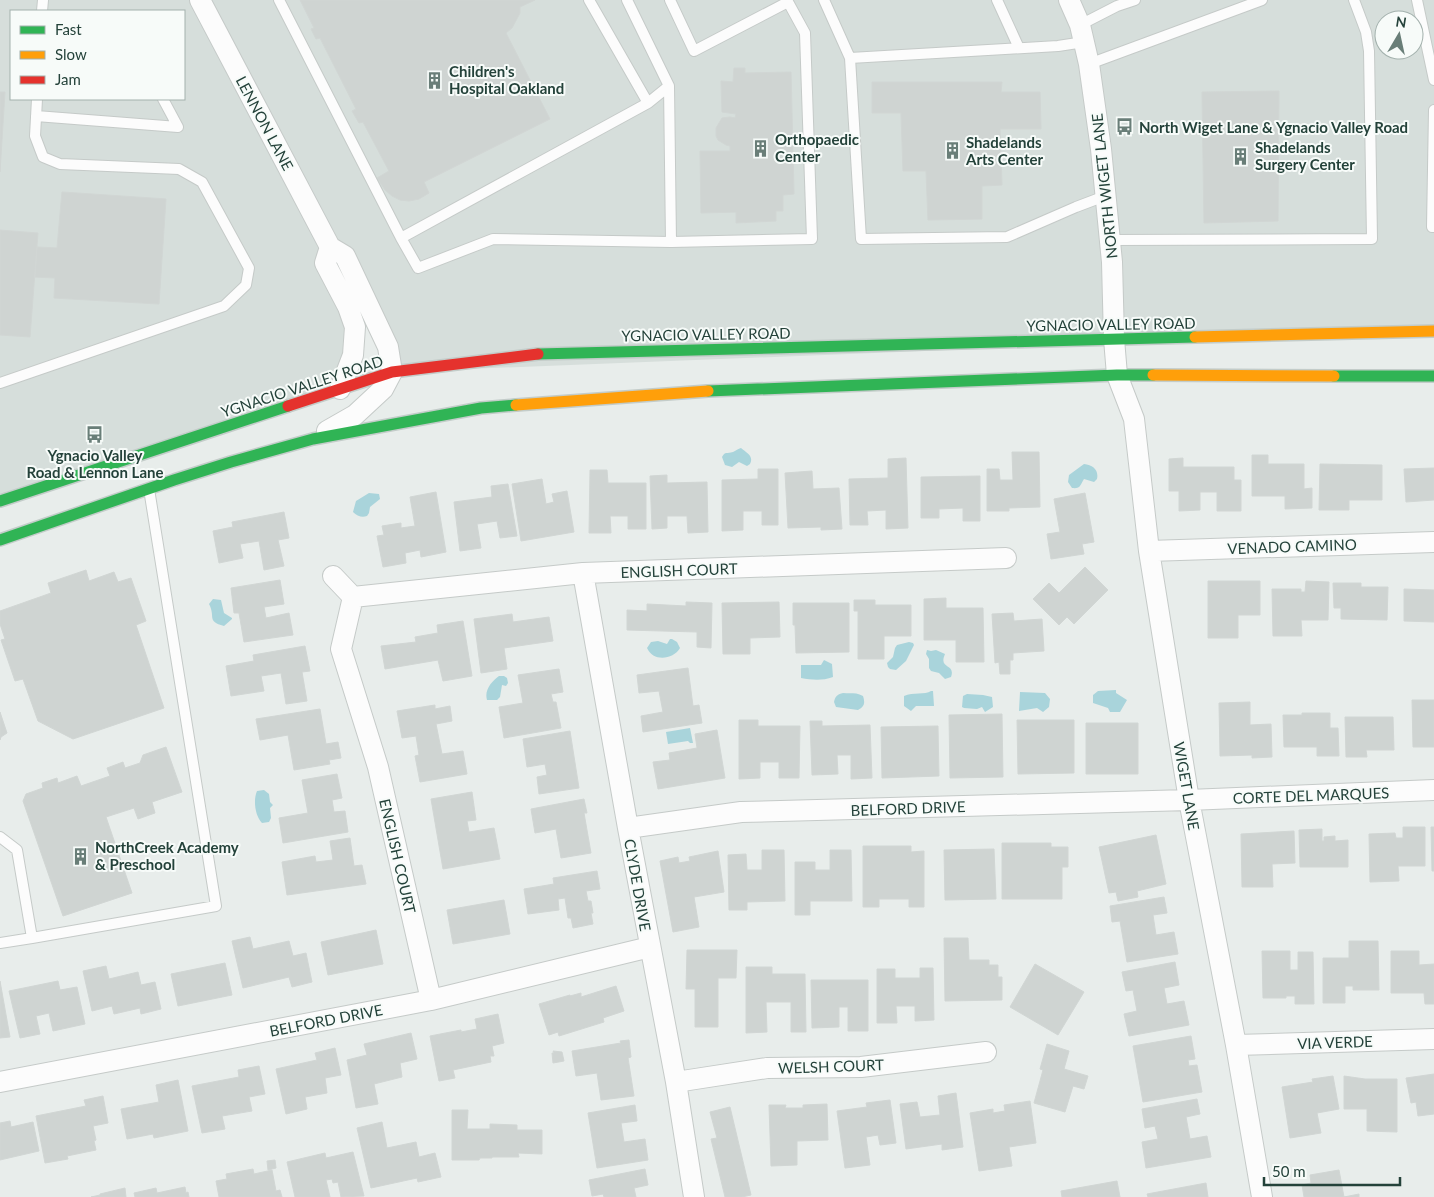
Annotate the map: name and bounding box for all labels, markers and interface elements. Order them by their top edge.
legend [10,10,185,100]
north arrow [1374,10,1424,60]
text: N [1394,12,1408,31]
text: Fast [55,20,82,38]
text: Slow [55,45,87,63]
place label: Children's Hospital Oakland [449,62,564,97]
text: Jam [55,70,81,88]
building icon: Children's Hospital Oakland [425,70,445,90]
street label: LENNON LANE [233,73,297,173]
street label: NORTH WIGET LANE [1087,112,1121,260]
bus stop icon: North Wiget Lane & Ygnacio Valley Road [1115,117,1135,137]
place label: North Wiget Lane & Ygnacio Valley Road [1139,118,1408,136]
place label: Orthopaedic Center [775,130,859,165]
place label: Shadelands Arts Center [965,133,1043,168]
building icon: Orthopaedic Center [751,138,771,158]
place label: Shadelands Surgery Center [1255,138,1355,173]
building icon: Shadelands Arts Center [942,141,962,161]
building icon: Shadelands Surgery Center [1231,146,1251,166]
street label: YGNACIO VALLEY ROAD [1026,314,1196,334]
street label: YGNACIO VALLEY ROAD [621,324,791,344]
street label: YGNACIO VALLEY ROAD [219,351,385,421]
bus stop icon: Ygnacio Valley Road & Lennon Lane [85,424,105,444]
place label: Ygnacio Valley Road & Lennon Lane [27,446,163,481]
street label: VENADO CAMINO [1227,535,1357,557]
street label: ENGLISH COURT [620,559,738,581]
street label: WIGET LANE [1170,740,1204,832]
street label: CORTE DEL MARQUES [1232,783,1390,807]
street label: ENGLISH COURT [376,797,420,915]
street label: BELFORD DRIVE [850,797,966,819]
street label: CLYDE DRIVE [621,837,655,933]
place label: NorthCreek Academy & Preschool [95,838,239,873]
building icon: NorthCreek Academy & Preschool [71,846,91,866]
street label: BELFORD DRIVE [268,1000,384,1040]
street label: VIA VERDE [1297,1032,1373,1052]
street label: WELSH COURT [778,1055,884,1077]
scale bar [1264,1154,1400,1186]
text: 50 m [1272,1162,1306,1180]

